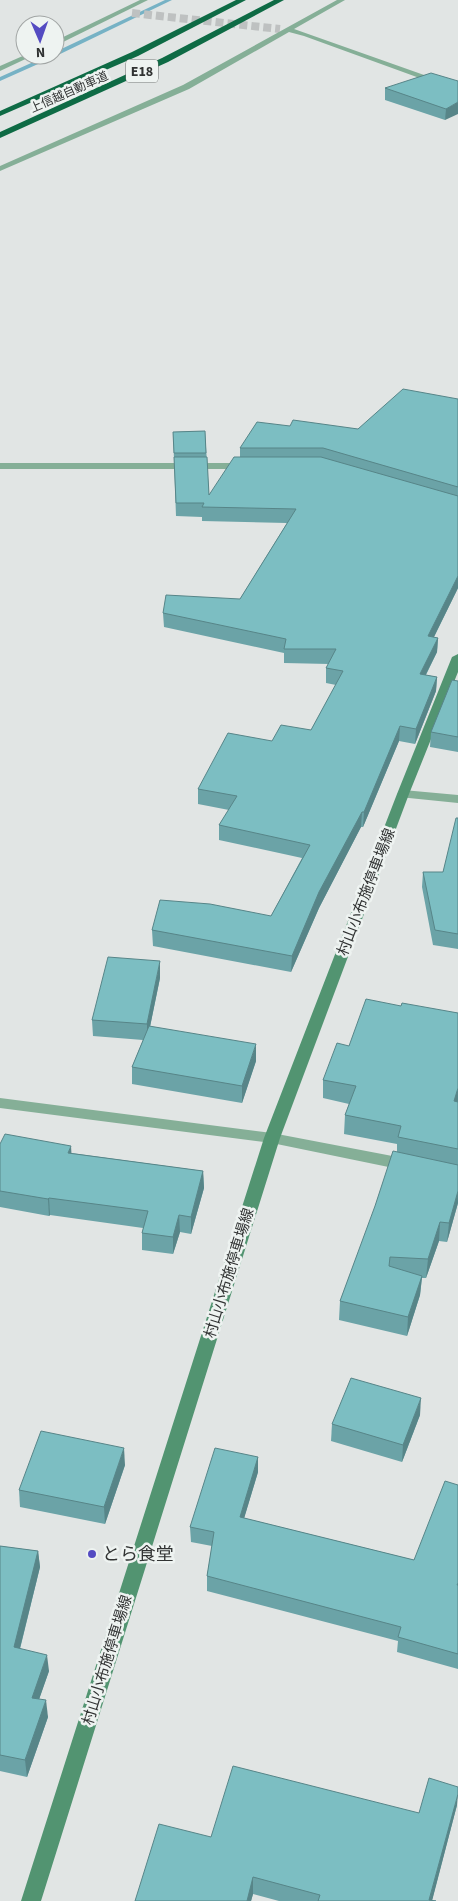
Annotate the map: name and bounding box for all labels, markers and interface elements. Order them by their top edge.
north arrow [15,15,65,65]
text: N [35,42,45,62]
road number: E18 [126,59,158,82]
street label: 上信越自動車道 [27,68,111,117]
street label: 村山小布施停車場線 [332,825,400,959]
street label: 村山小布施停車場線 [200,1206,259,1341]
place label: とら食堂 [102,1542,174,1567]
marker: とら食堂 [86,1548,98,1560]
street label: 村山小布施停車場線 [78,1593,137,1728]

